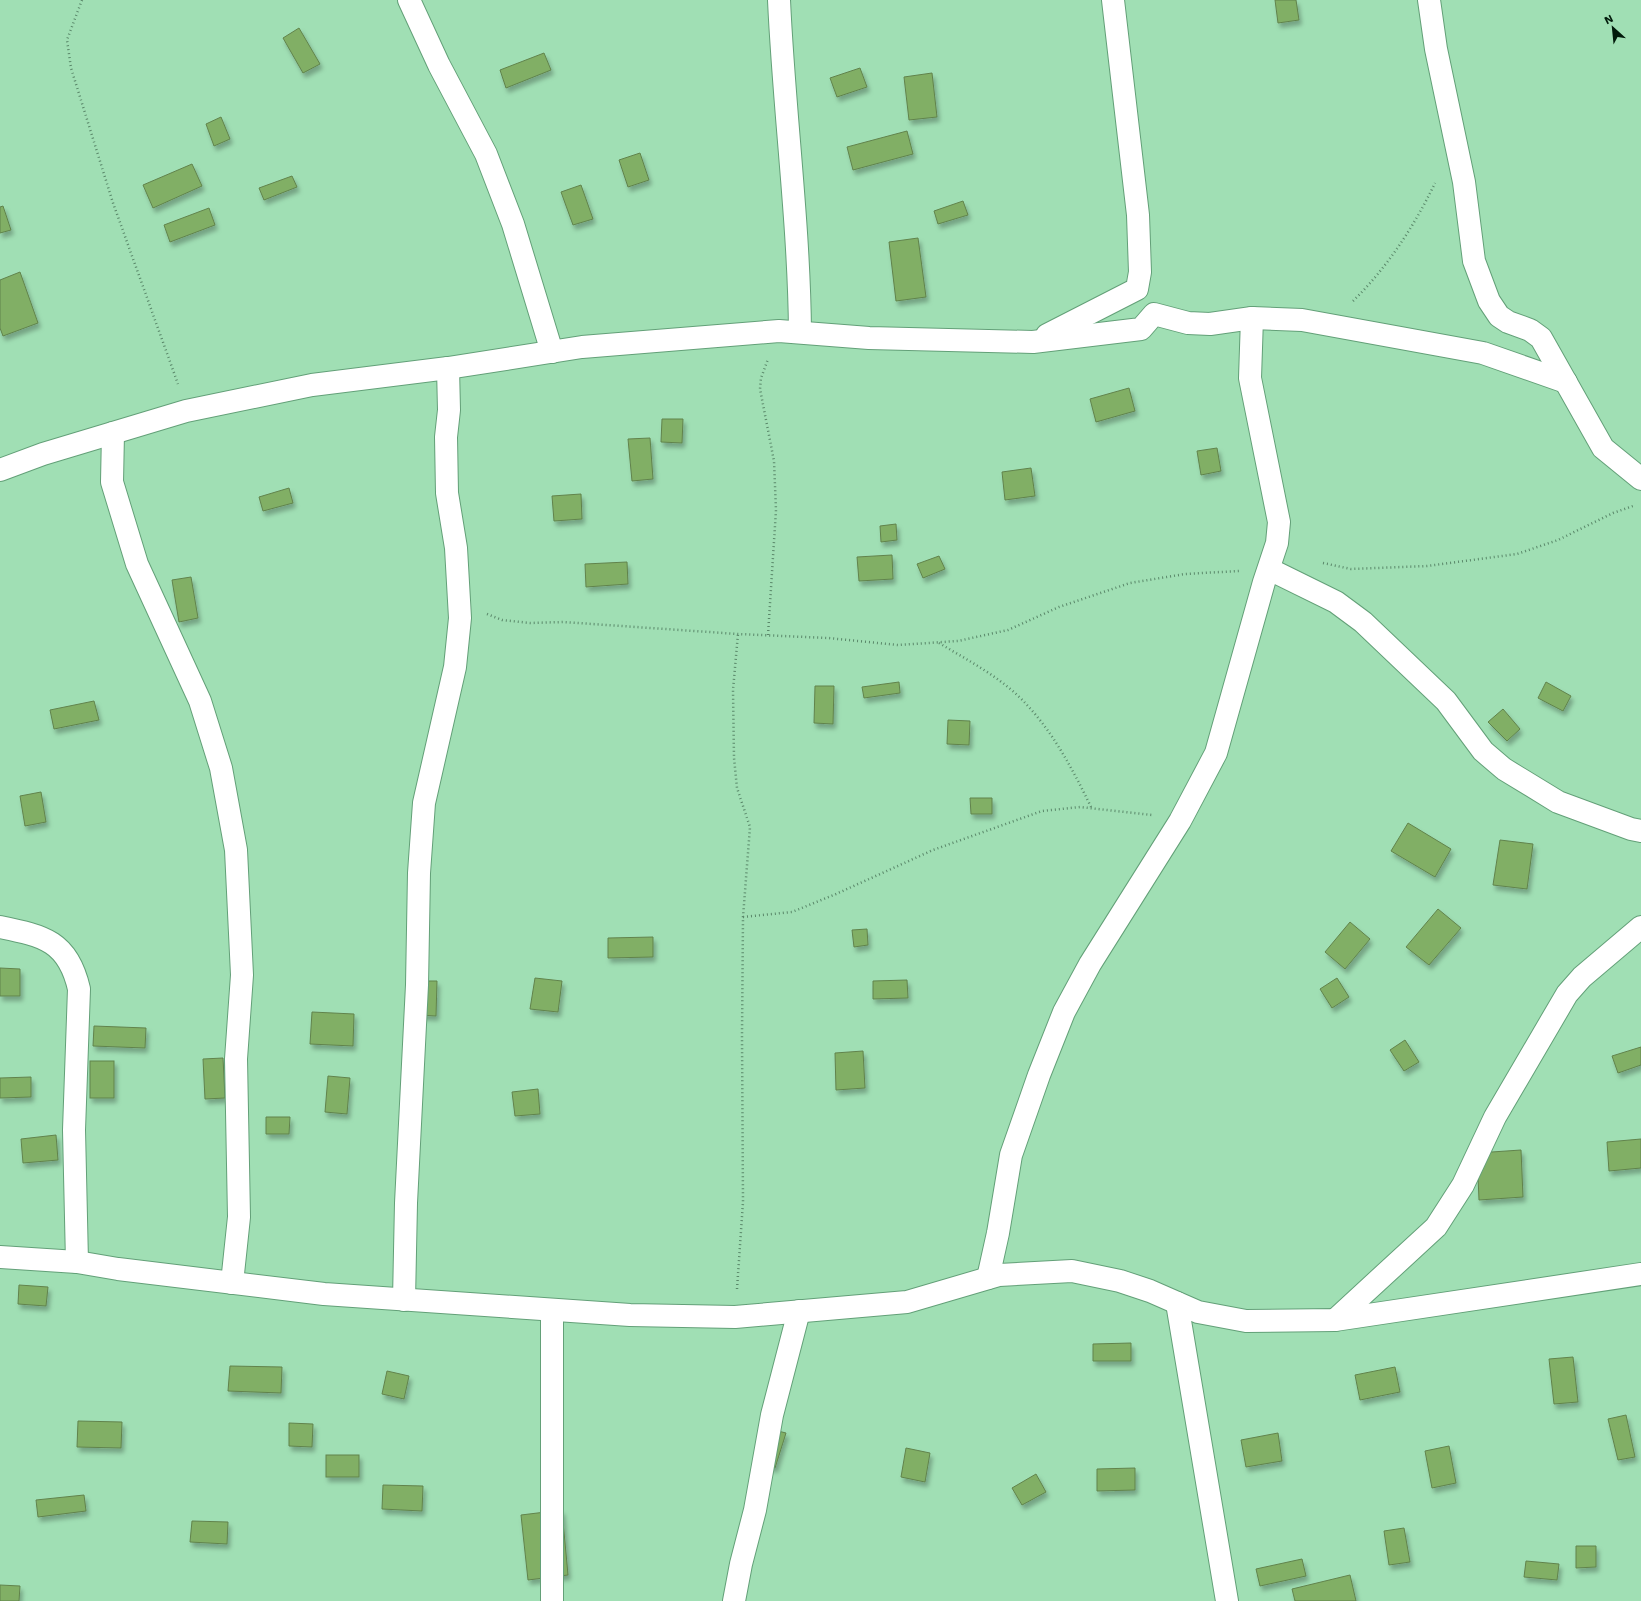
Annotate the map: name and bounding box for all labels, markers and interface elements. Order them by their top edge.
north arrow [1593,8,1633,48]
text: N [1602,12,1615,27]

